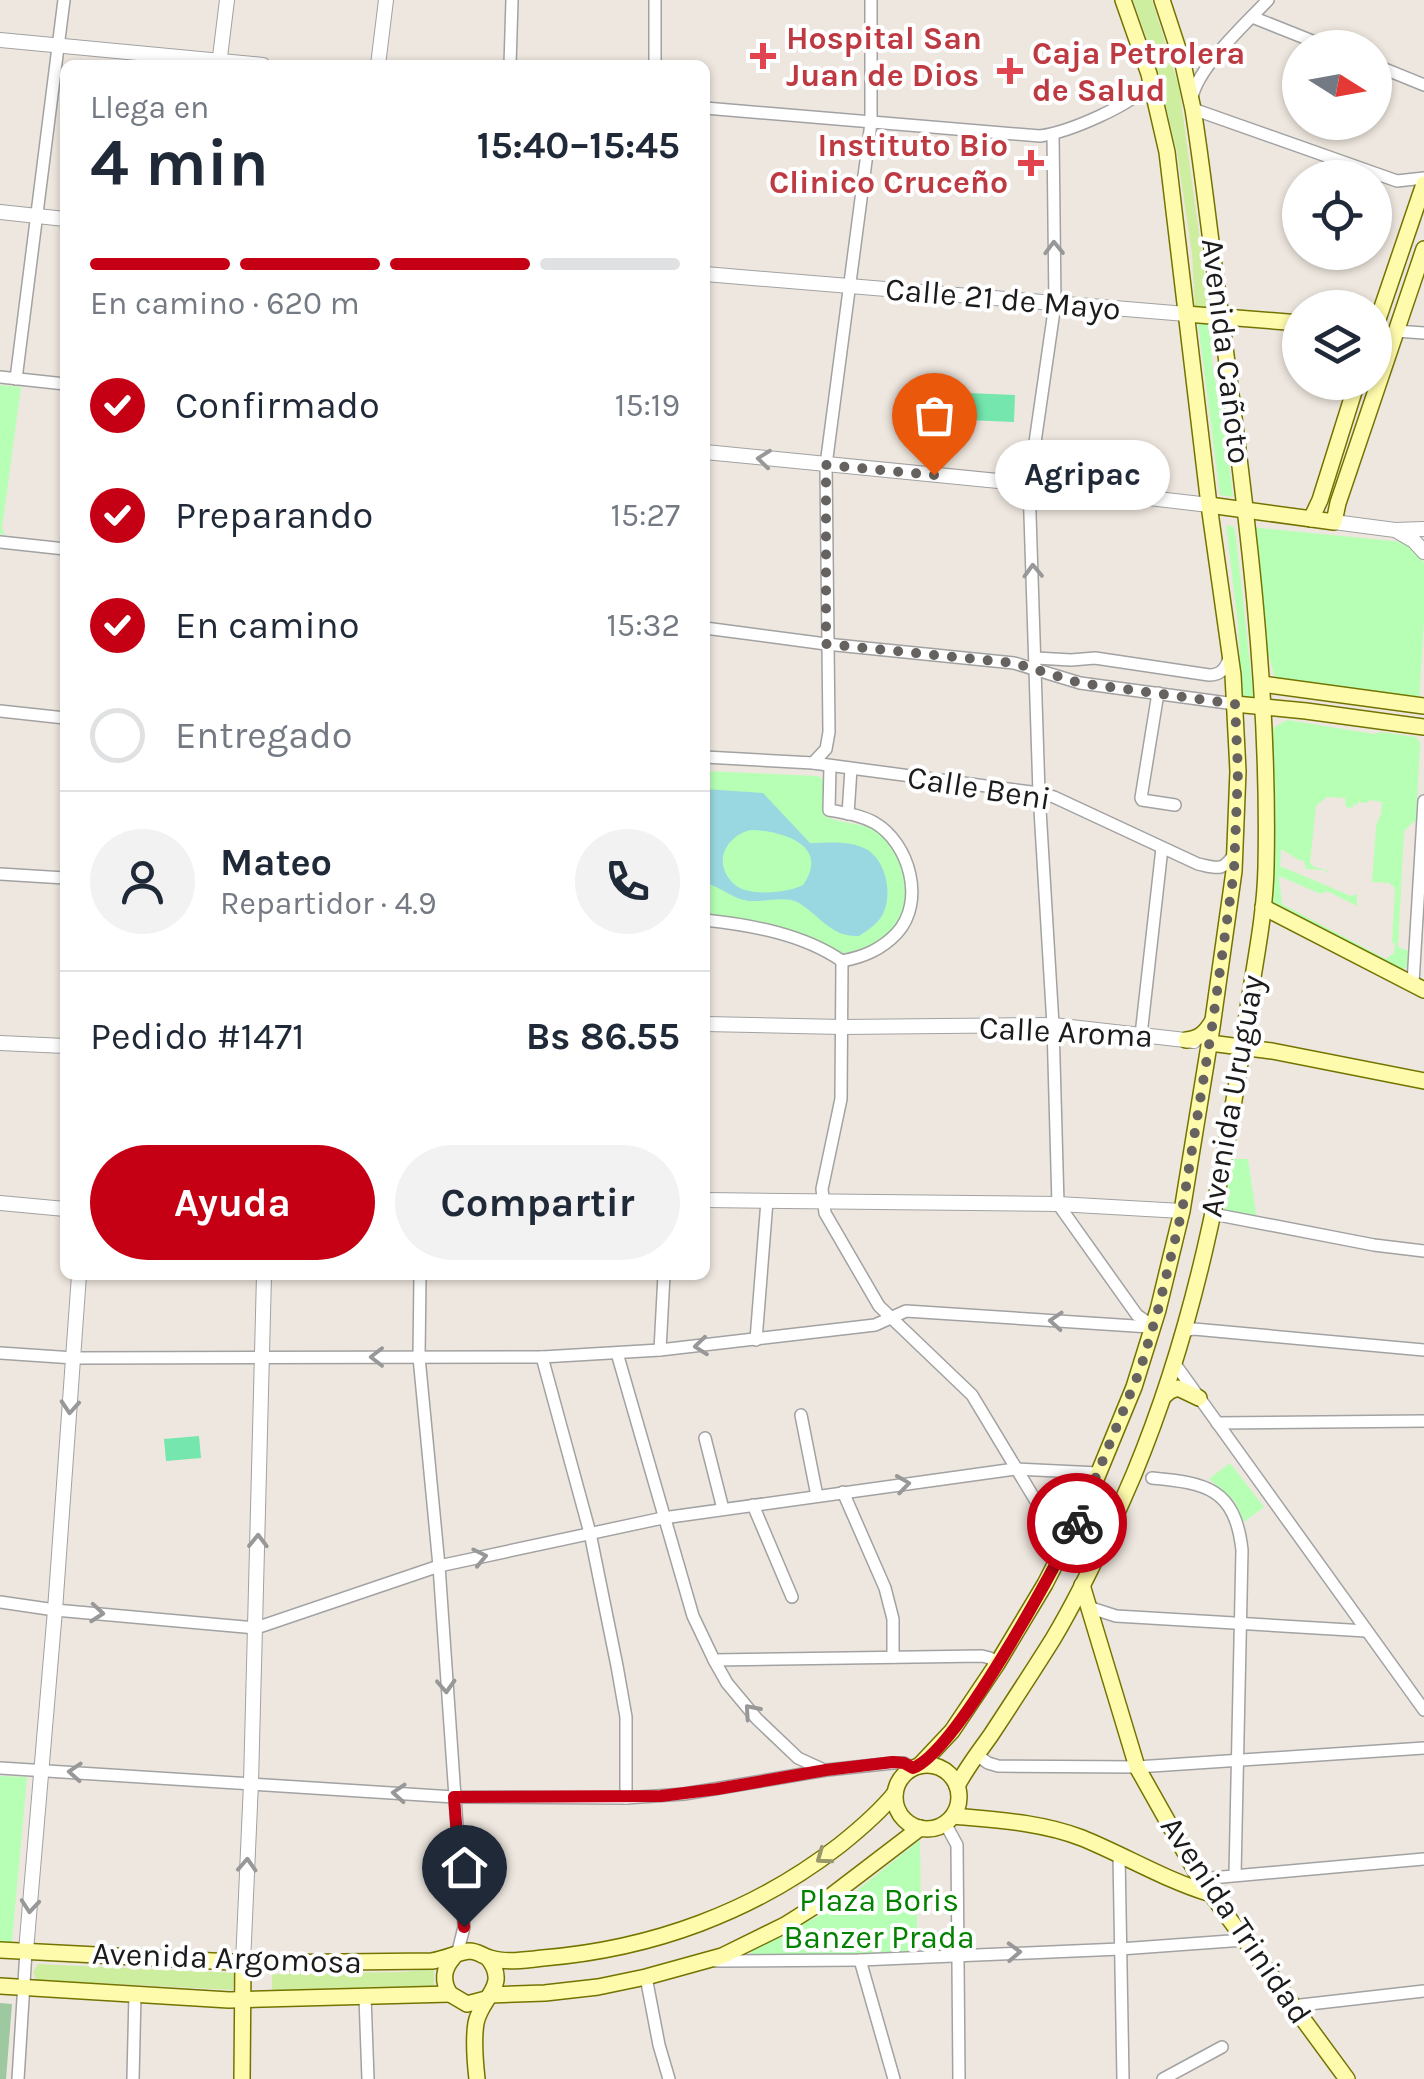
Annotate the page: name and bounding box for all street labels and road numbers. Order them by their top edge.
street label: Avenida Cañoto [1194,236,1258,466]
street label: Calle 21 de Mayo [884,270,1122,328]
street label: Calle Beni [905,758,1053,818]
street label: Avenida Uruguay [1193,972,1272,1220]
street label: Calle Aroma [978,1009,1154,1055]
street label: Avenida Trinidad [1153,1809,1319,2031]
street label: Avenida Argomosa [91,1935,363,1981]

